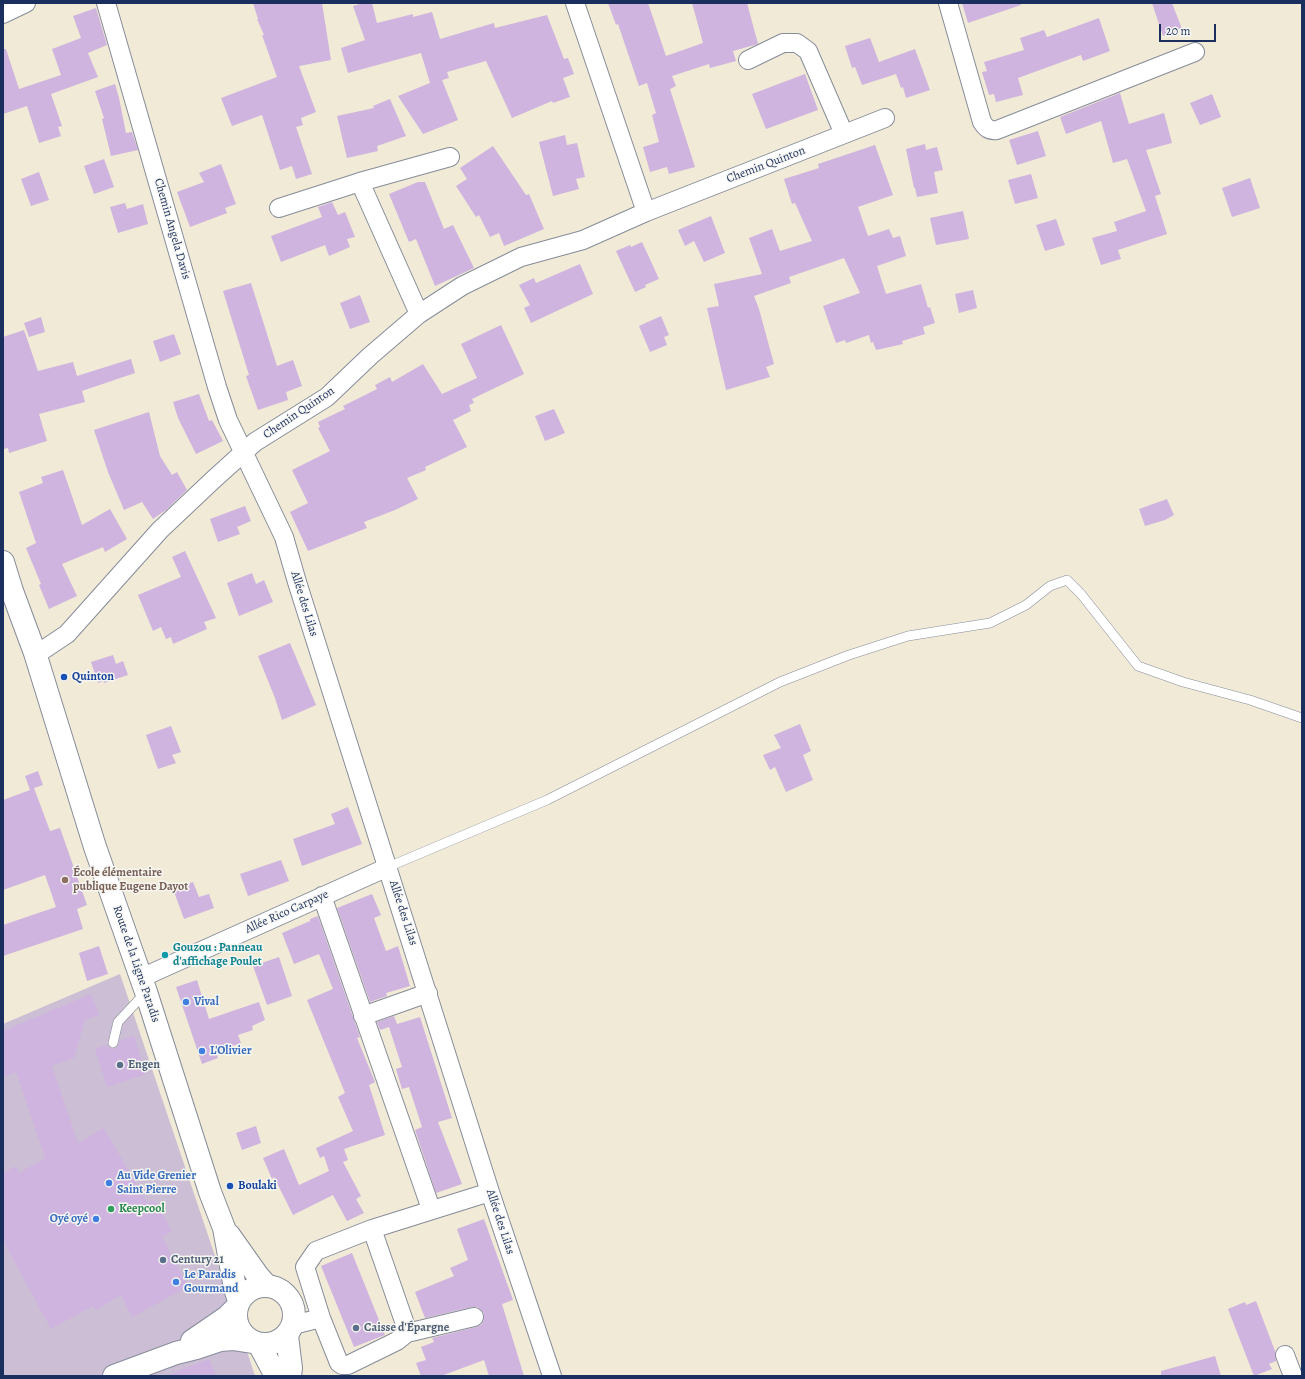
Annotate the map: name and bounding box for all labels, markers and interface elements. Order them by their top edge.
scale bar [1161,16,1218,42]
text: 20 m [1166,23,1190,39]
street label: Chemin Quinton [725,143,807,187]
street label: Chemin Angela Davis [151,177,193,281]
street label: Chemin Quinton [261,384,337,442]
street label: Allée des Lilas [287,570,321,638]
place label: Quinton [72,670,114,684]
marker: Quinton [59,672,69,682]
place label: École élémentaire publique Eugene Dayot [73,866,188,894]
marker: École élémentaire publique Eugene Dayot [60,875,70,885]
street label: Allée des Lilas [386,879,420,947]
street label: Allée Rico Carpaye [243,887,331,937]
street label: Route de la Ligne Paradis [109,904,163,1024]
place label: Gouzou : Panneau d'affichage Poulet [173,941,263,969]
marker: Gouzou : Panneau d'affichage Poulet [160,950,170,960]
place label: Vival [194,995,219,1009]
marker: Vival [181,997,191,1007]
place label: L'Olivier [210,1044,252,1058]
marker: L'Olivier [197,1046,207,1056]
place label: Engen [128,1058,160,1072]
marker: Engen [115,1060,125,1070]
place label: Au Vide Grenier Saint Pierre [117,1169,196,1197]
marker: Au Vide Grenier Saint Pierre [104,1178,114,1188]
place label: Boulaki [238,1179,277,1193]
marker: Boulaki [225,1181,235,1191]
street label: Allée des Lilas [483,1188,517,1256]
place label: Keepcool [119,1202,165,1216]
marker: Keepcool [106,1204,116,1214]
place label: Oyé oyé [50,1212,88,1226]
marker: Oyé oyé [91,1214,101,1224]
place label: Century 21 [171,1253,224,1267]
marker: Century 21 [158,1255,168,1265]
place label: Le Paradis Gourmand [184,1268,238,1296]
marker: Le Paradis Gourmand [171,1277,181,1287]
place label: Caisse d'Épargne [364,1321,449,1335]
marker: Caisse d'Épargne [351,1323,361,1333]

